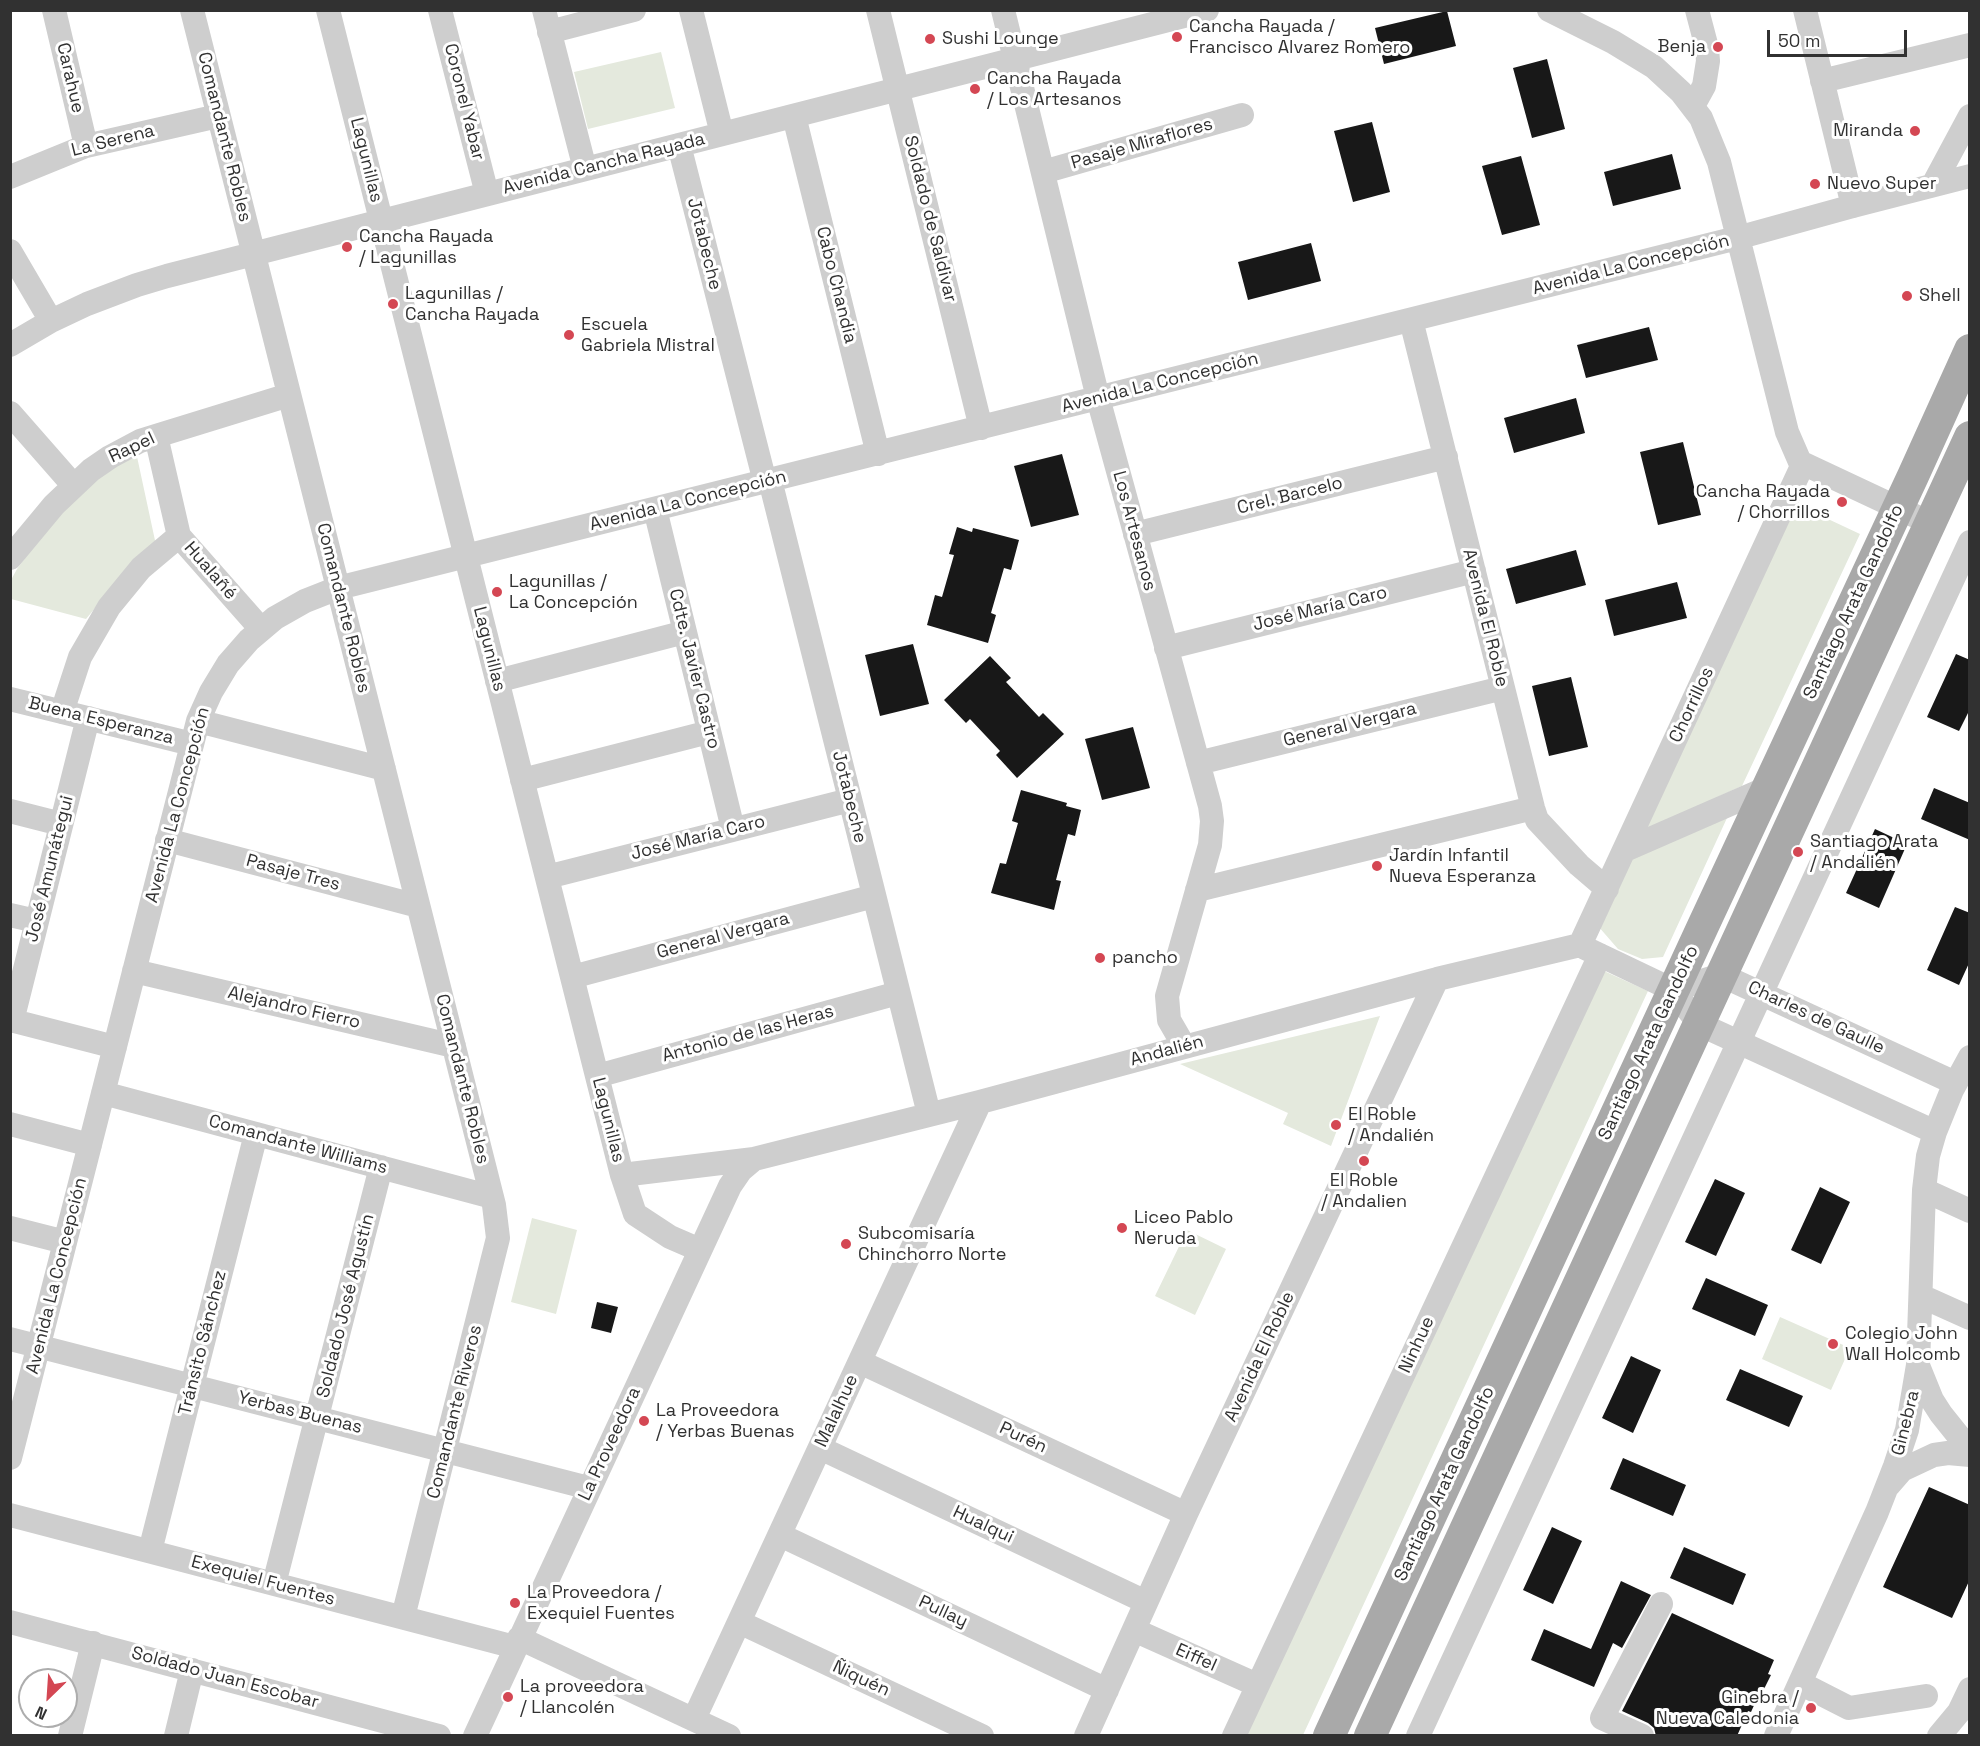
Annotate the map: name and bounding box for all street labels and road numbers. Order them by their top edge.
street label: Carahue [51,41,89,115]
street label: Coronel Yabar [439,41,489,163]
street label: Comandante Robles [192,50,256,224]
street label: Pasaje Miraflores [1069,113,1215,175]
street label: Lagunillas [345,115,387,205]
street label: La Serena [69,120,157,162]
street label: Avenida Cancha Rayada [501,128,707,200]
street label: Soldado de Saldivar [899,134,961,304]
street label: Jotabeche [682,196,726,292]
street label: Cabo Chandia [811,224,861,346]
street label: Avenida La Concepción [1530,230,1732,300]
street label: Avenida La Concepción [1059,348,1261,418]
street label: Rapel [106,428,158,468]
street label: Avenida La Concepción [587,466,789,536]
street label: Los Artesanos [1108,469,1160,593]
street label: Crel. Barcelo [1235,472,1345,520]
street label: Santiago Arata Gandolfo [1799,501,1909,703]
street label: Comandante Robles [311,521,375,695]
street label: Hualañé [179,538,241,604]
street label: Avenida El Roble [1457,547,1513,689]
street label: José María Caro [1251,582,1389,636]
street label: Cdte. Javier Castro [664,587,724,751]
street label: Lagunillas [468,604,510,694]
street label: Chorrillos [1665,664,1719,746]
street label: Buena Esperanza [26,692,176,750]
street label: General Vergara [1281,698,1419,752]
street label: Avenida La Concepción [141,705,215,905]
street label: Jotabeche [827,749,871,845]
street label: José Amunátegui [21,794,79,944]
street label: José María Caro [629,811,767,865]
street label: Pasaje Tres [244,850,342,896]
street label: General Vergara [654,908,792,964]
street label: Santiago Arata Gandolfo [1594,942,1704,1144]
street label: Charles de Gaulle [1744,977,1888,1059]
street label: Alejandro Fierro [226,982,362,1034]
street label: Comandante Robles [430,992,494,1166]
street label: Antonio de las Heras [660,1001,836,1067]
street label: Andalién [1128,1031,1206,1071]
street label: Lagunillas [587,1075,629,1165]
street label: Comandante Williams [206,1111,390,1179]
street label: Avenida La Concepción [22,1175,92,1377]
street label: Soldado José Agustín [313,1212,379,1400]
street label: Tránsito Sánchez [175,1268,231,1418]
street label: Avenida El Roble [1220,1288,1300,1426]
street label: Ninhue [1395,1313,1439,1377]
street label: Comandante Riveros [423,1323,487,1501]
street label: Malalhue [811,1371,863,1451]
street label: Santiago Arata Gandolfo [1390,1383,1500,1585]
street label: La Proveedora [574,1384,646,1504]
street label: Yerbas Buenas [236,1387,364,1439]
street label: Ginebra [1887,1388,1925,1458]
street label: Purén [996,1418,1050,1458]
street label: Hualqui [949,1502,1017,1548]
street label: Exequiel Fuentes [189,1551,337,1611]
street label: Pullay [915,1591,971,1633]
street label: Eiffel [1172,1639,1220,1677]
street label: Soldado Juan Escobar [129,1643,321,1713]
street label: Ñiquén [829,1656,893,1702]

